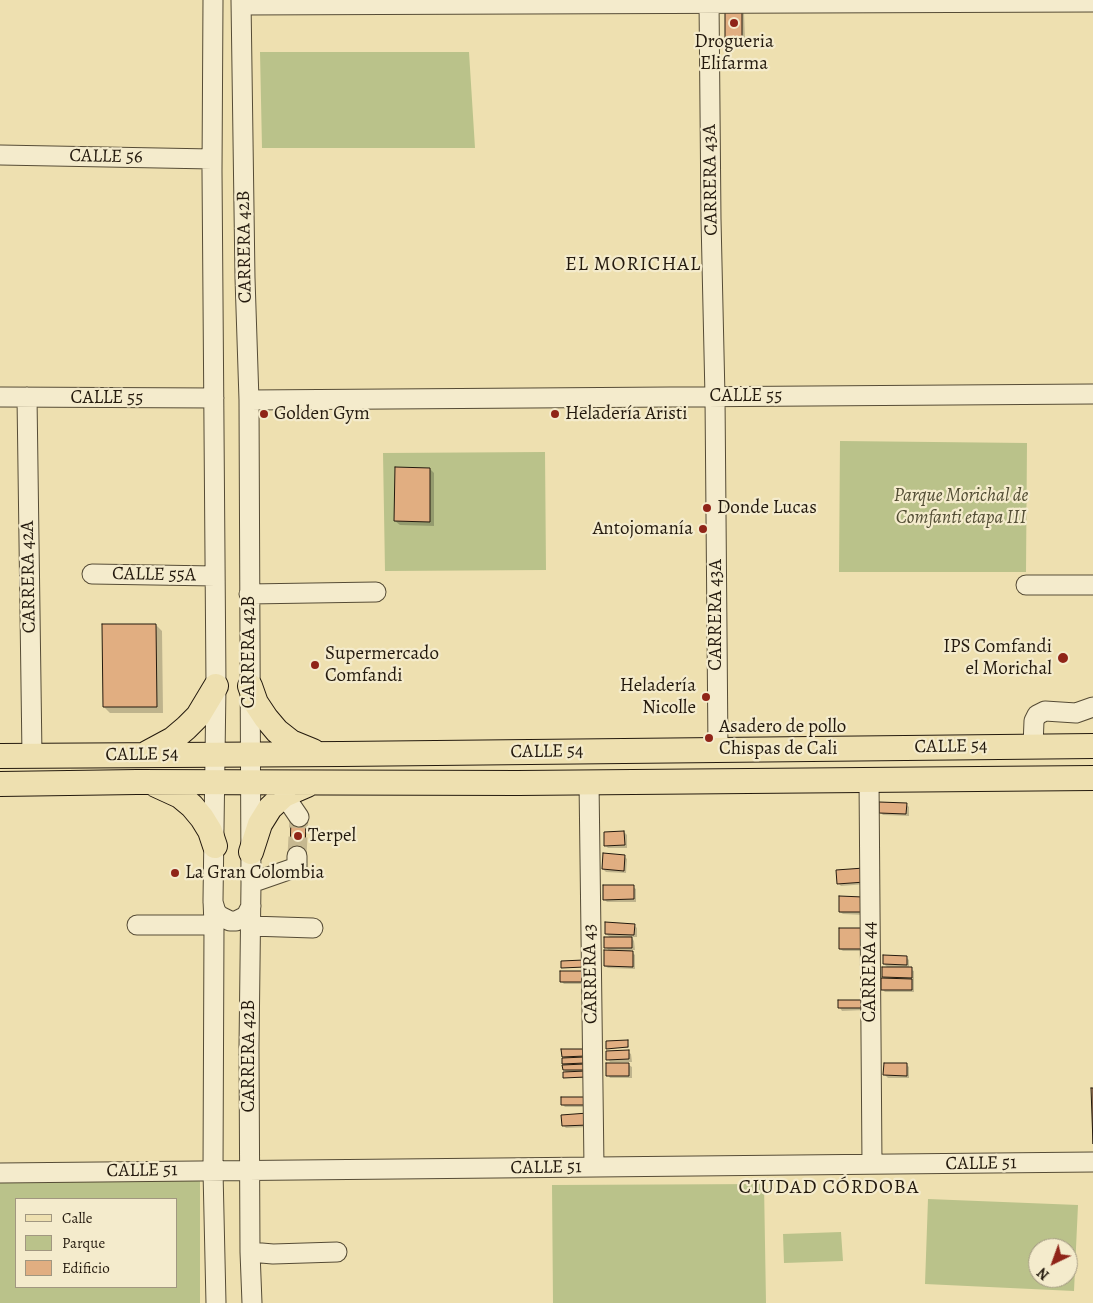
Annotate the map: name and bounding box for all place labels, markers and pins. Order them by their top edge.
marker: Drogueria Elifarma [728,17,740,29]
place label: Drogueria Elifarma [694,31,774,75]
place label: Golden Gym [274,403,370,425]
place label: Heladería Aristi [565,403,688,425]
marker: Golden Gym [258,408,270,420]
marker: Heladería Aristi [549,408,561,420]
place label: Donde Lucas [717,497,817,519]
marker: Donde Lucas [701,502,713,514]
place label: Antojomanía [593,518,693,540]
marker: Antojomanía [697,523,709,535]
place label: IPS Comfandi el Morichal [943,636,1052,680]
place label: Supermercado Comfandi [325,643,439,687]
marker: IPS Comfandi el Morichal [1056,651,1070,665]
marker: Supermercado Comfandi [309,659,321,671]
place label: Heladería Nicolle [620,675,696,719]
marker: Heladería Nicolle [700,691,712,703]
place label: Asadero de pollo Chispas de Cali [719,716,846,760]
marker: Asadero de pollo Chispas de Cali [703,732,715,744]
place label: Terpel [308,825,356,847]
marker: Terpel [292,830,304,842]
place label: La Gran Colombia [185,862,324,884]
marker: La Gran Colombia [169,867,181,879]

